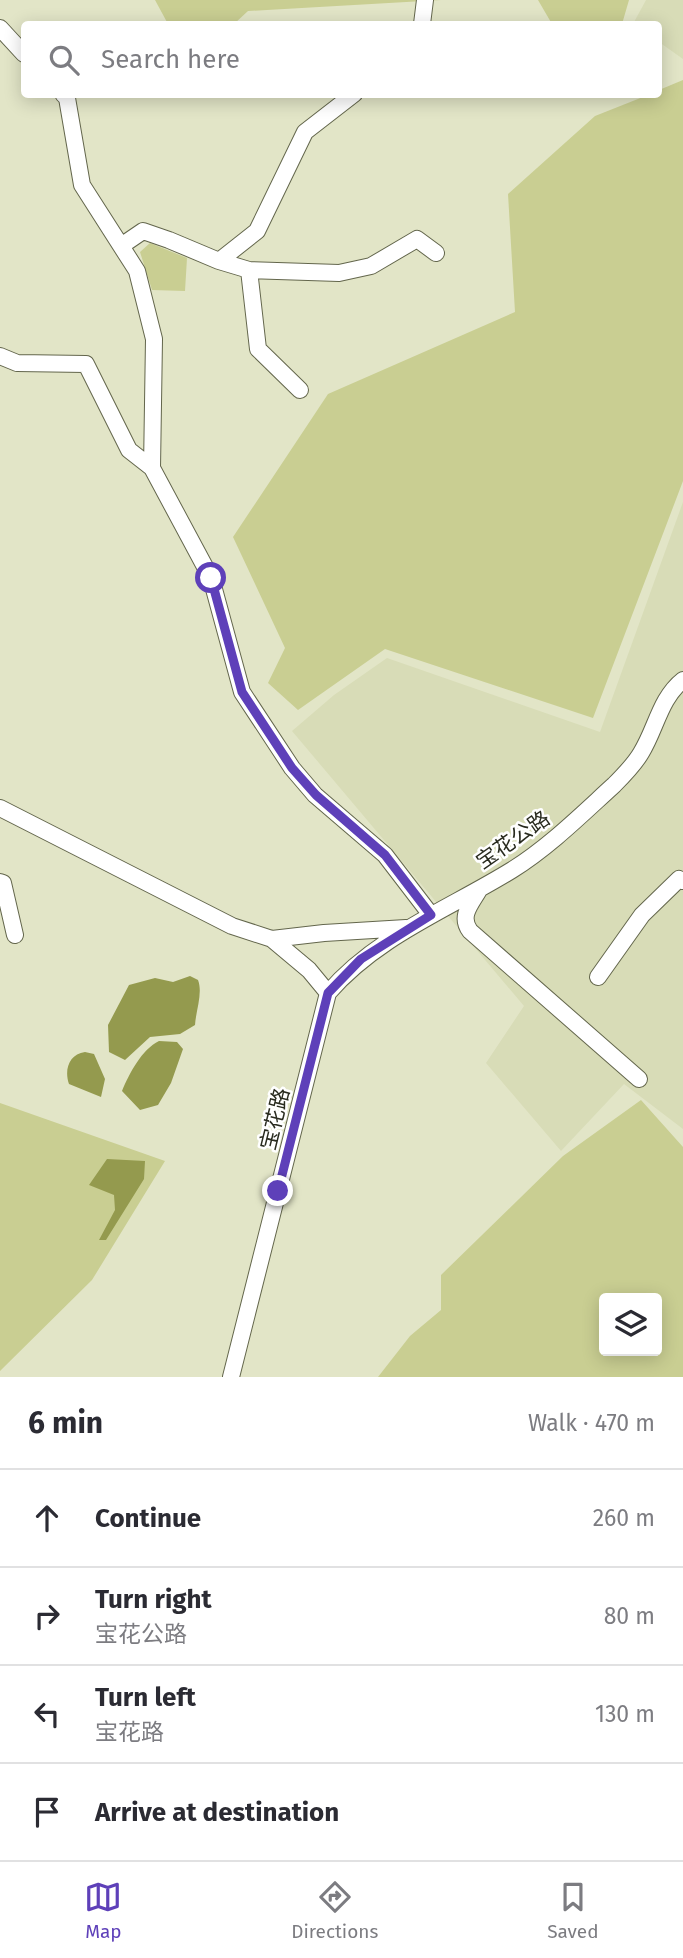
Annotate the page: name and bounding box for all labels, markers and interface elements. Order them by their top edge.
search box [21,21,662,98]
icon: search [45,41,83,79]
text: Search here [101,44,240,75]
route start [195,562,226,593]
street label: 宝花公路 [471,805,555,875]
street label: 宝花路 [255,1085,295,1153]
route end [262,1175,293,1206]
map controls [599,1293,662,1356]
button: layers [599,1293,662,1356]
text: 6 min [28,1405,103,1441]
text: Walk · 470 m [528,1409,655,1437]
icon: ahead [28,1499,66,1537]
text: Continue [95,1503,201,1534]
text: 260 m [593,1504,655,1532]
text: Turn right [95,1584,212,1615]
icon: right [28,1597,66,1635]
text: 80 m [604,1602,655,1630]
text: 宝花公路 [95,1620,187,1648]
text: Turn left [95,1682,196,1713]
icon: left [28,1695,66,1733]
text: 130 m [595,1700,655,1728]
text: 宝花路 [95,1718,164,1746]
icon: arrive [28,1793,66,1831]
text: Arrive at destination [95,1797,339,1828]
tab: Map [84,1878,122,1943]
tab: Directions [291,1878,378,1943]
tab: Saved [547,1878,599,1943]

